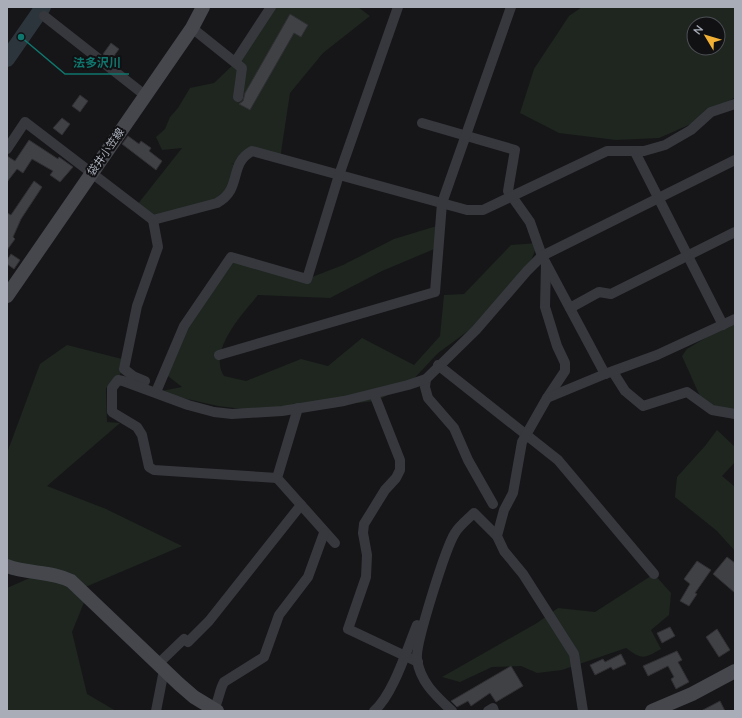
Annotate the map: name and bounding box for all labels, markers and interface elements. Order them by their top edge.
north arrow [686,16,726,56]
text: N [690,22,707,38]
callout: 法多沢川 [65,50,129,74]
text: 法多沢川 [73,55,121,71]
street label: 袋井小笠線 [84,125,128,179]

